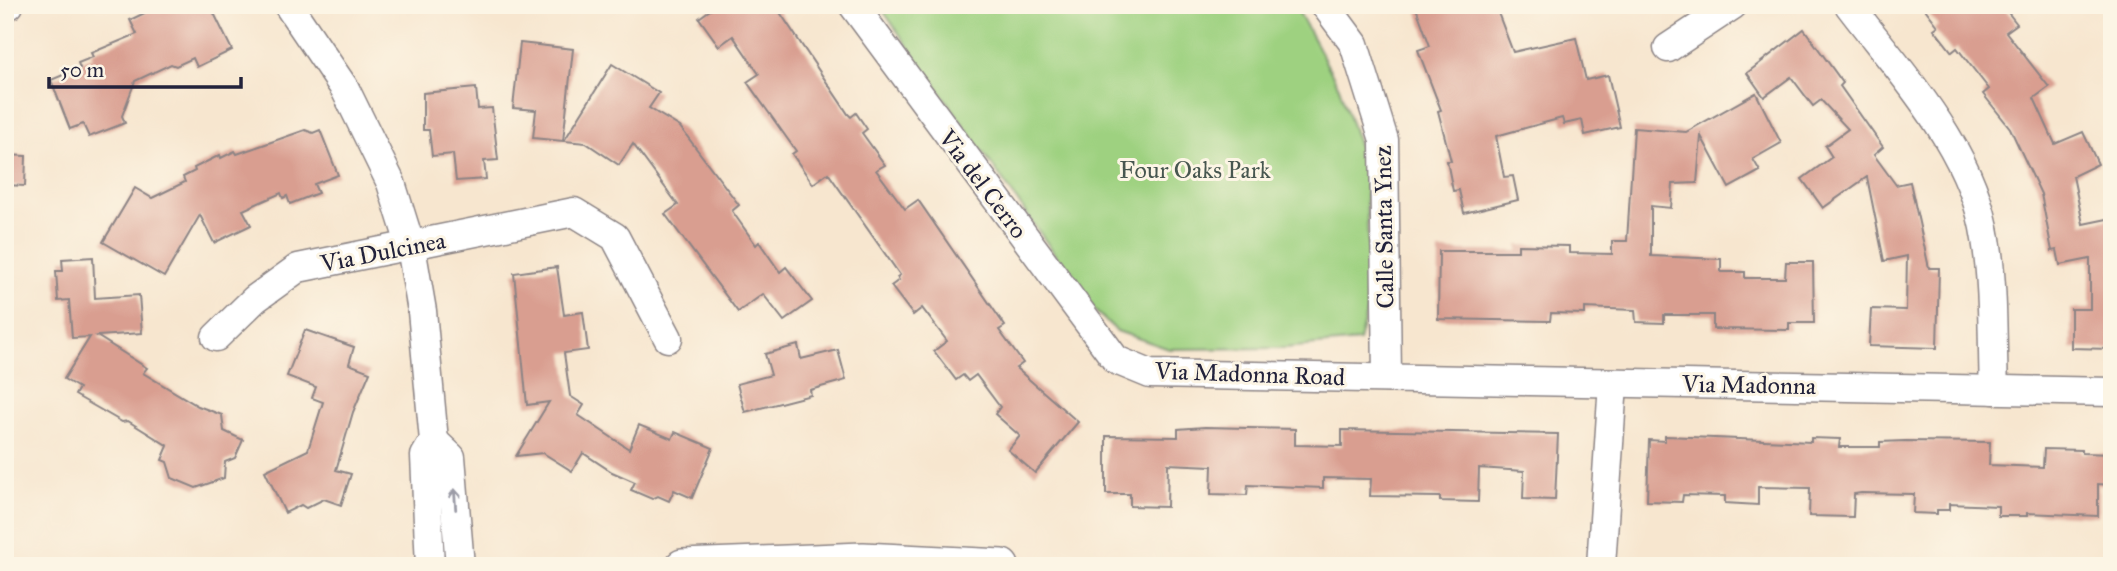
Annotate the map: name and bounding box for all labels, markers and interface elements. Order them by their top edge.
scale bar [49,46,242,90]
text: 50 m [60,57,105,83]
street label: Via del Cerro [932,123,1034,244]
street label: Calle Santa Ynez [1368,145,1400,309]
park label: Four Oaks Park [1119,155,1271,185]
street label: Via Dulcinea [317,225,449,279]
street label: Via Madonna Road [1153,356,1346,392]
street label: Via Madonna [1681,369,1817,401]
one-way arrow [448,489,461,511]

